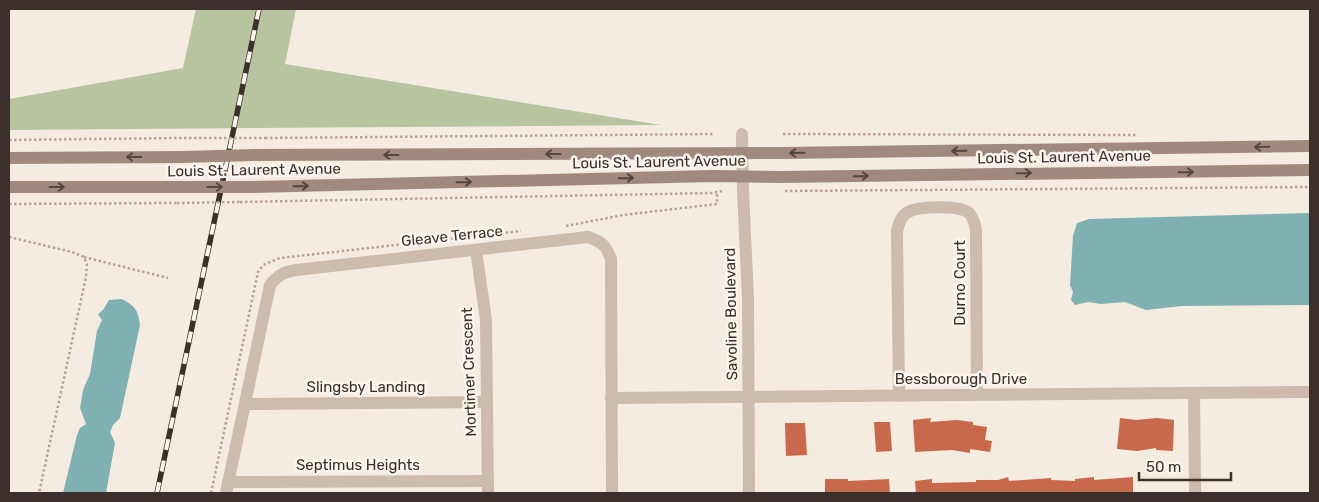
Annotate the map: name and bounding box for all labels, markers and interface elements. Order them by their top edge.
one-way arrow [1254,142,1270,152]
one-way arrow [951,146,968,156]
street label: Louis St. Laurent Avenue [977,146,1151,168]
one-way arrow [789,148,805,158]
one-way arrow [546,149,562,159]
one-way arrow [383,150,400,160]
street label: Louis St. Laurent Avenue [572,151,746,173]
one-way arrow [126,152,142,162]
street label: Louis St. Laurent Avenue [167,159,341,181]
one-way arrow [1178,167,1194,177]
one-way arrow [1015,169,1031,178]
one-way arrow [853,171,869,180]
one-way arrow [618,174,634,183]
one-way arrow [456,177,472,187]
one-way arrow [293,181,309,190]
one-way arrow [49,182,65,192]
one-way arrow [207,182,223,192]
street label: Gleave Terrace [400,222,504,250]
street label: Durno Court [951,240,969,326]
street label: Savoline Boulevard [721,247,741,381]
street label: Mortimer Crescent [458,307,480,437]
street label: Bessborough Drive [895,370,1027,388]
street label: Slingsby Landing [307,378,425,396]
scale bar [1139,450,1232,482]
street label: Septimus Heights [296,456,420,474]
text: 50 m [1146,458,1181,476]

